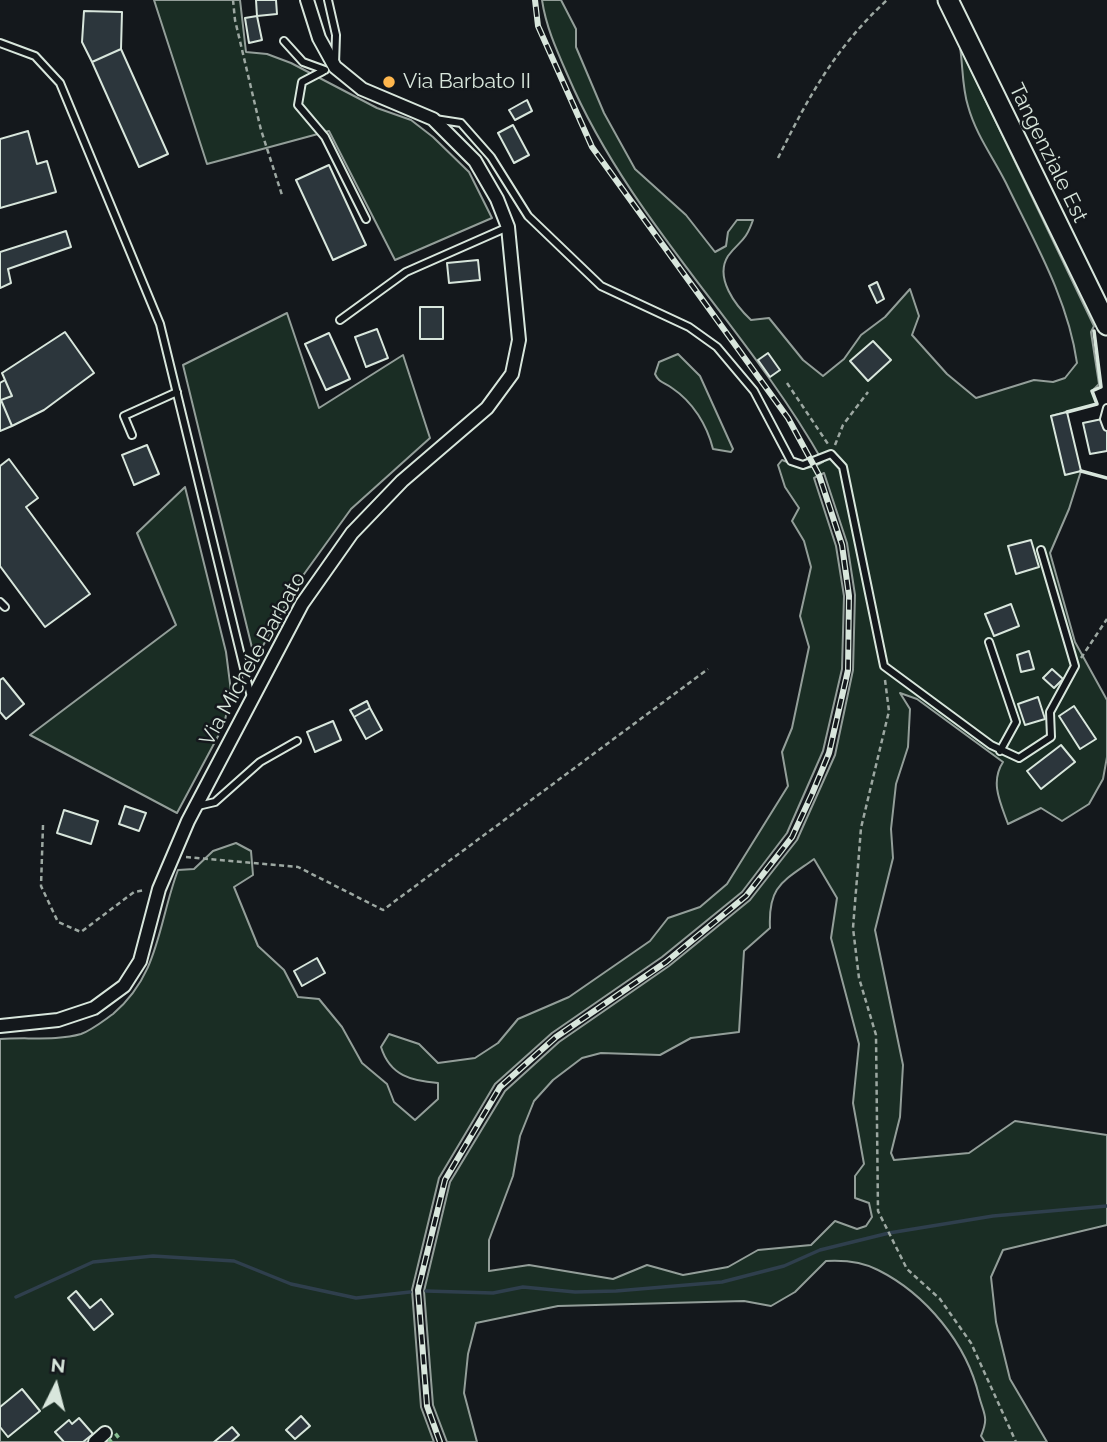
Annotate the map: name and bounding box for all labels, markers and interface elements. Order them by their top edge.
place label: Via Barbato II [403,69,531,95]
marker: Via Barbato II [381,74,397,90]
street label: Tangenziale Est [1003,79,1093,227]
street label: Via Michele Barbato [195,568,311,750]
north arrow [21,1351,91,1421]
text: N [50,1353,67,1377]

